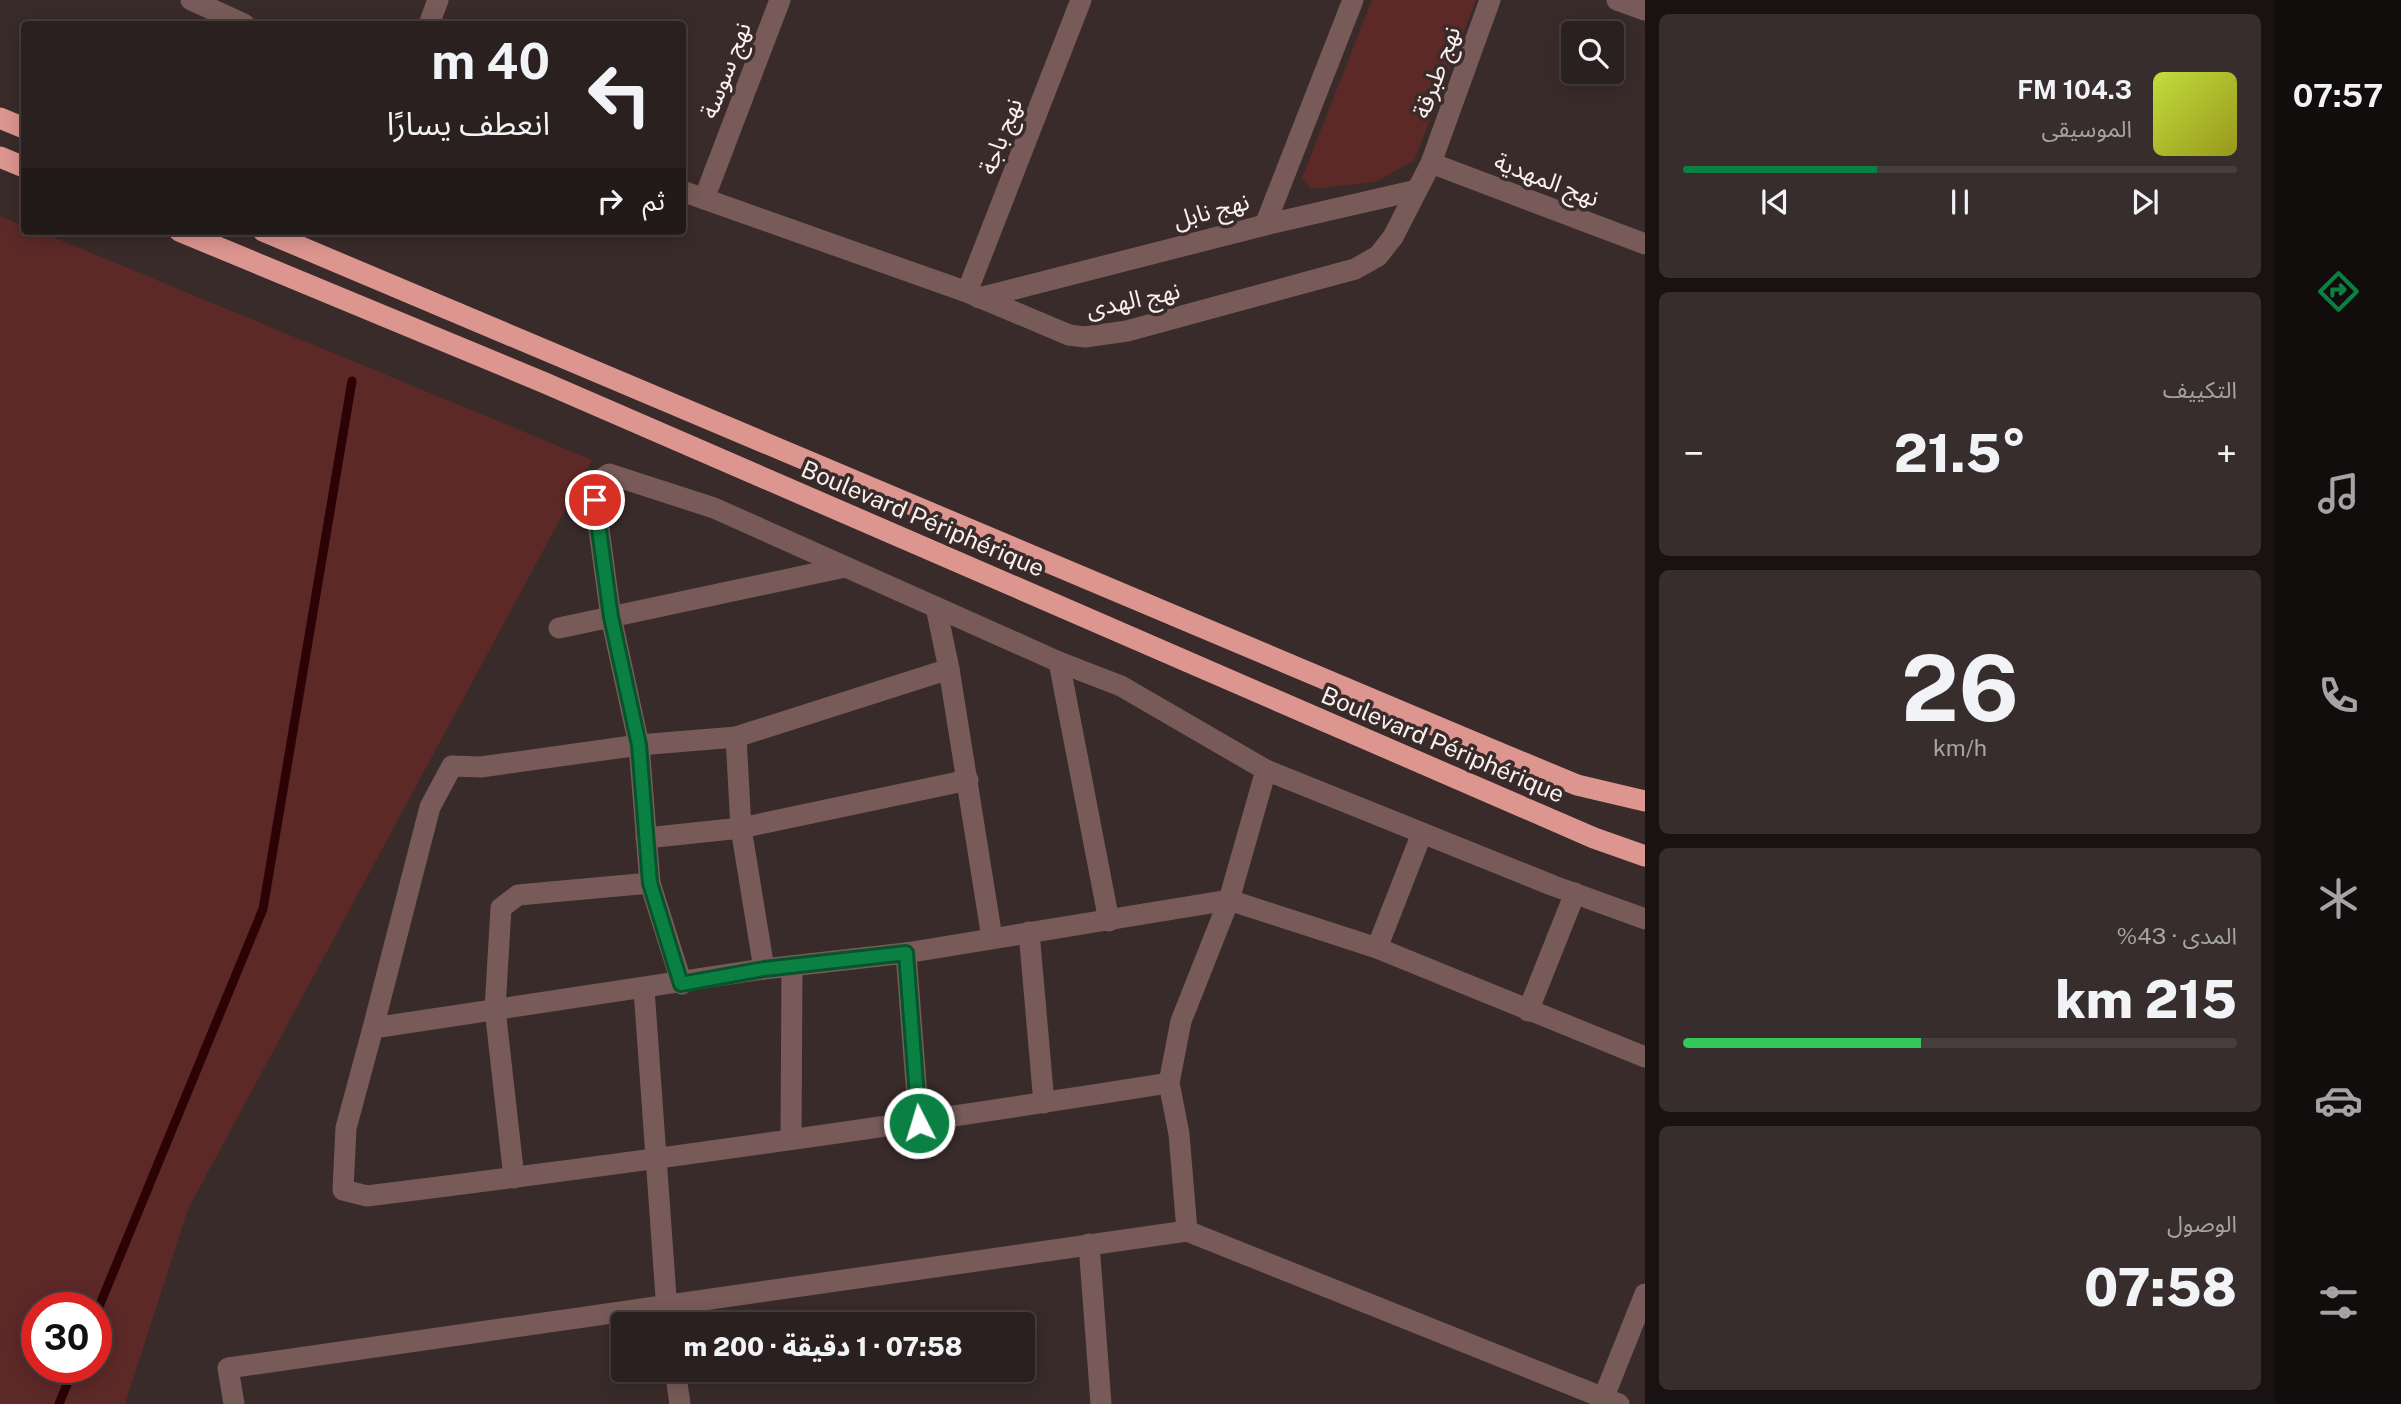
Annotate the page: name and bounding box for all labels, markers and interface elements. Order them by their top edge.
street label: نهج سوسة [694,18,760,123]
map controls [1561,21,1624,84]
button: search [1561,21,1624,84]
street label: نهج طبرقة [1406,22,1469,123]
text: 40 m [431,32,550,90]
icon: left [574,49,665,140]
text: 104.3 FM [2017,74,2132,105]
text: 07:57 [2293,77,2383,114]
street label: نهج باجة [973,94,1031,179]
text: انعطف يسارًا [387,105,550,142]
text: الموسيقى [2041,115,2132,142]
street label: نهج المهدية [1489,146,1603,215]
icon: right [591,182,629,220]
icon: previous [1756,183,1794,221]
icon: pause [1941,183,1979,221]
icon: next [2126,183,2164,221]
text: ثم [643,185,665,216]
street label: نهج نابل [1170,186,1253,237]
icon: directions [2314,267,2363,316]
street label: نهج الهدى [1084,275,1183,327]
text: التكييف [2163,376,2237,403]
text: 21.5° [1894,423,2026,484]
text: − [1683,431,1704,476]
text: + [2216,431,2237,476]
street label: Boulevard Périphérique [797,454,1049,582]
icon: music [2314,469,2363,518]
pin [565,470,625,530]
icon: arrive [576,481,614,519]
text: 26 [1901,635,2019,741]
icon: phone [2314,671,2363,720]
street label: Boulevard Périphérique [1317,680,1569,808]
text: km/h [1933,734,1987,761]
icon: climate [2314,874,2363,923]
text: المدى · 43% [2116,922,2237,949]
text: 215 km [2055,969,2237,1030]
icon: car [2314,1076,2363,1125]
position arrow [882,1086,956,1160]
text: الوصول [2167,1210,2237,1237]
text: 07:58 [2084,1257,2237,1318]
icon: filters [2314,1278,2363,1327]
speed limit sign: 30 [21,1292,112,1383]
text: 07:58 · 1 دقيقة · 200 m [684,1331,962,1362]

